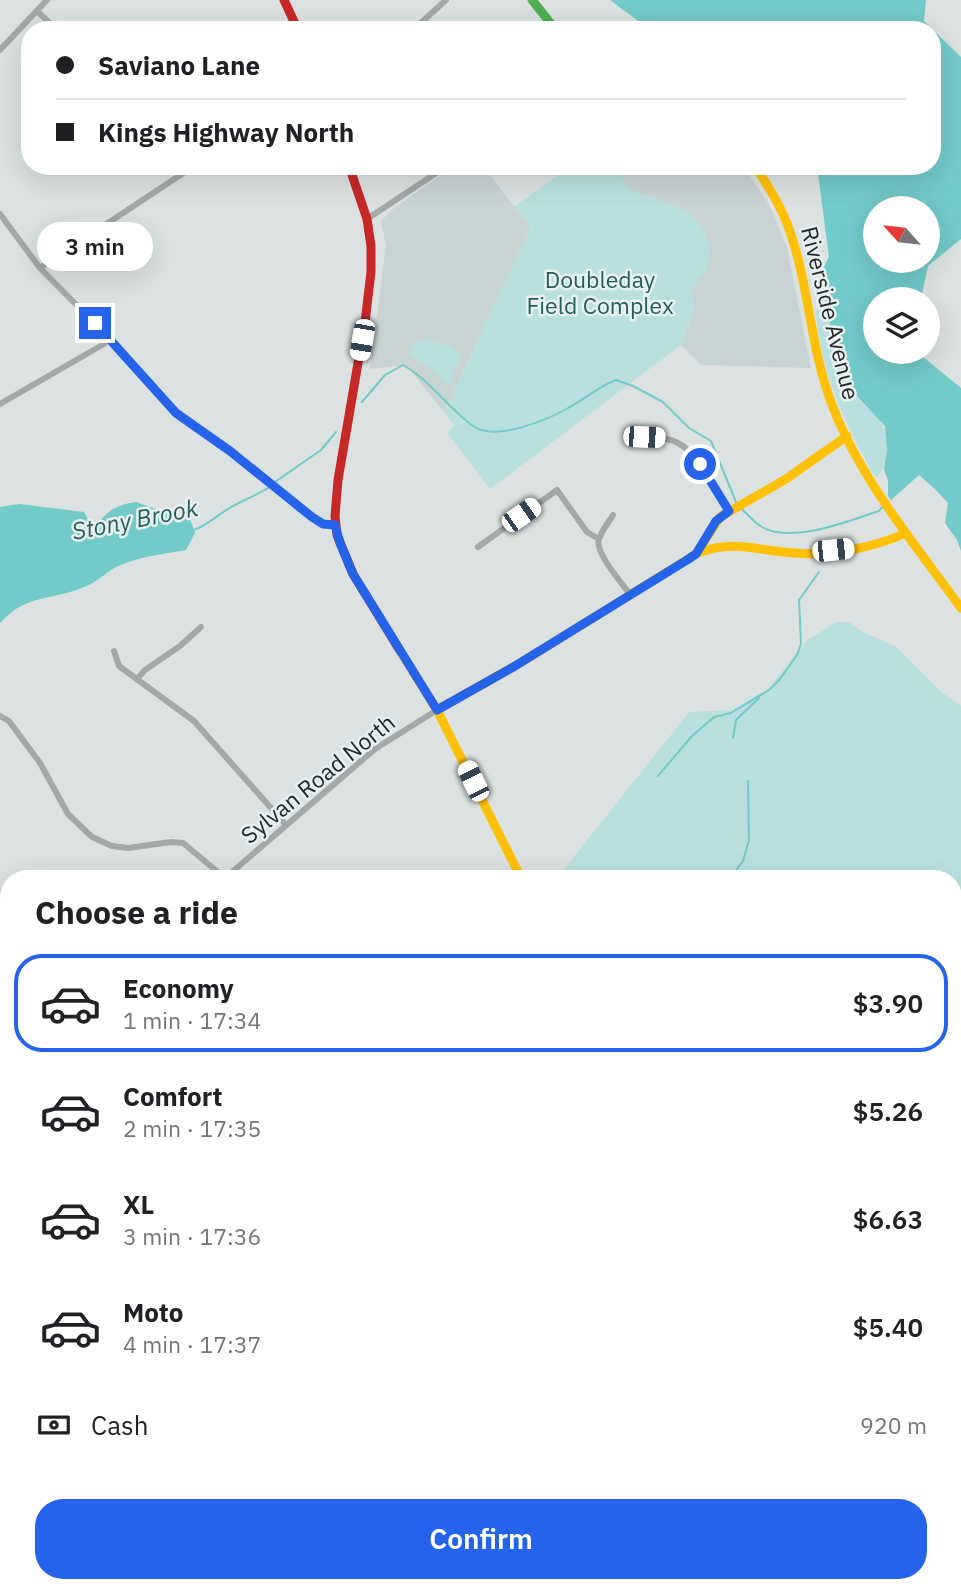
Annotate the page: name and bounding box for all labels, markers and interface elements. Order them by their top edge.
text: Saviano Lane [98,48,260,82]
text: Kings Highway North [98,115,354,149]
north arrow [863,196,940,273]
map controls [863,196,940,364]
callout: 3 min [37,222,153,270]
street label: Riverside Avenue [795,223,867,403]
text: 3 min [65,231,125,261]
park label: Doubleday Field Complex [526,264,674,320]
button: layers [863,287,940,364]
route end [79,307,111,339]
car [349,317,376,363]
car [623,426,666,448]
route start [684,448,716,480]
water label: Stony Brook [69,491,201,547]
car [498,494,545,536]
car [812,537,855,563]
street label: Sylvan Road North [234,707,401,850]
car [455,758,492,804]
text: Choose a ride [35,891,238,933]
text: Economy [123,971,234,1005]
icon: car [39,972,102,1035]
text: $3.90 [853,986,923,1020]
text: 1 min · 17:34 [123,1005,261,1035]
text: Comfort [123,1079,222,1113]
icon: car [39,1080,102,1143]
text: $5.26 [853,1094,923,1128]
text: 2 min · 17:35 [123,1113,261,1143]
text: XL [123,1187,154,1221]
icon: car [39,1188,102,1251]
text: $6.63 [853,1202,923,1236]
text: 3 min · 17:36 [123,1221,261,1251]
text: Moto [123,1295,183,1329]
icon: car [39,1296,102,1359]
text: $5.40 [853,1310,923,1344]
text: 4 min · 17:37 [123,1329,261,1359]
icon: cash [35,1406,73,1444]
text: Cash [91,1408,148,1442]
text: 920 m [860,1410,927,1440]
button: Confirm [35,1499,927,1579]

